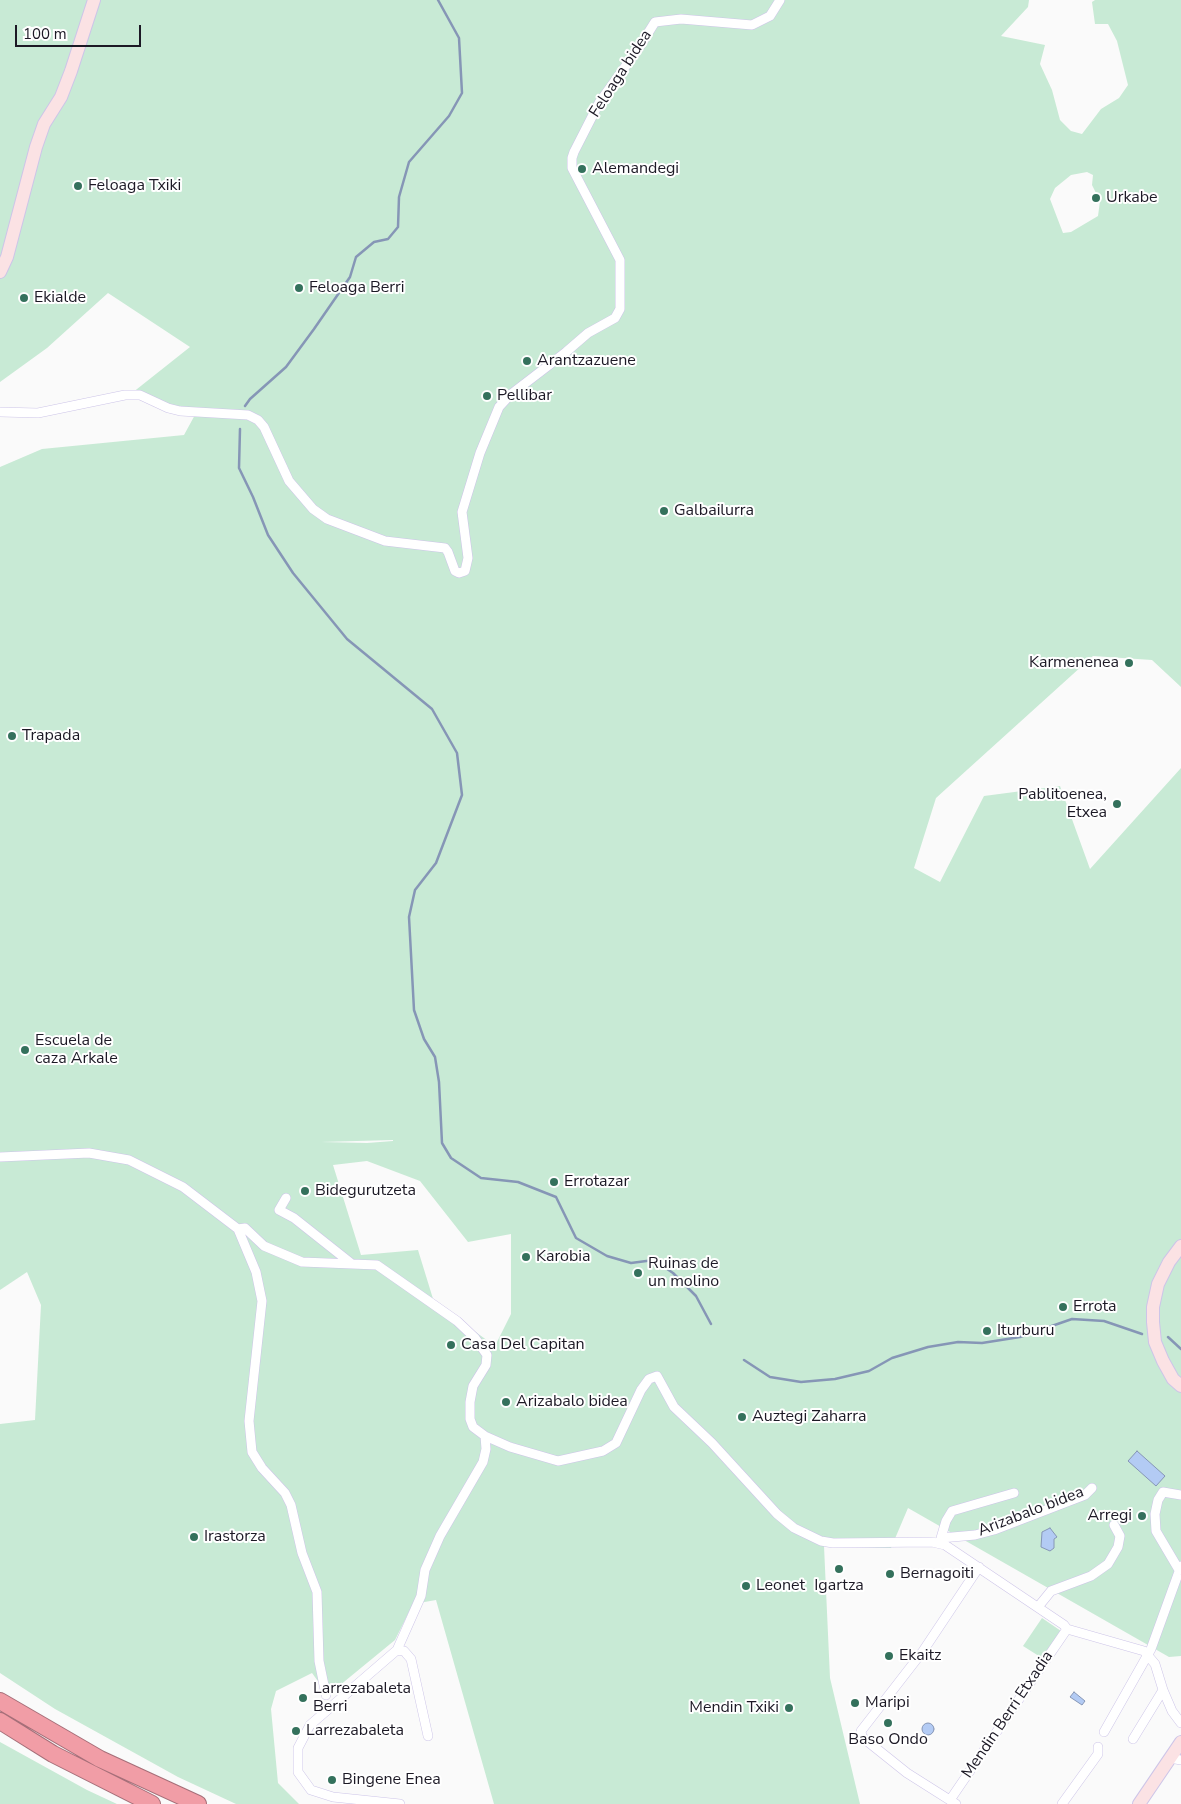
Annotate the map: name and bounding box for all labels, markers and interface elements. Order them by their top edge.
scale bar [18,15,144,47]
text: 100 m [23,24,67,44]
street label: Feloaga bidea [586,27,656,121]
place label: Alemandegi [592,159,679,179]
marker: Alemandegi [576,163,588,175]
place label: Feloaga Txiki [88,176,181,196]
marker: Feloaga Txiki [72,180,84,192]
place label: Urkabe [1106,188,1158,208]
marker: Urkabe [1090,192,1102,204]
place label: Feloaga Berri [309,278,404,298]
marker: Feloaga Berri [293,282,305,294]
place label: Ekialde [34,288,86,308]
marker: Ekialde [18,292,30,304]
place label: Arantzazuene [537,351,636,371]
marker: Arantzazuene [521,355,533,367]
place label: Pellibar [497,386,552,406]
marker: Pellibar [481,390,493,402]
place label: Galbailurra [674,501,754,521]
marker: Galbailurra [658,505,670,517]
place label: Karmenenea [1029,653,1119,673]
marker: Karmenenea [1123,657,1135,669]
place label: Trapada [22,726,80,746]
marker: Trapada [6,730,18,742]
place label: Pablitoenea, Etxea [1018,785,1107,823]
marker: Pablitoenea, Etxea [1111,798,1123,810]
place label: Escuela de caza Arkale [35,1031,118,1069]
marker: Escuela de caza Arkale [19,1044,31,1056]
place label: Errotazar [564,1172,629,1192]
marker: Errotazar [548,1176,560,1188]
place label: Bidegurutzeta [315,1181,416,1201]
marker: Bidegurutzeta [299,1185,311,1197]
place label: Karobia [536,1247,591,1267]
marker: Karobia [520,1251,532,1263]
place label: Ruinas de un molino [648,1254,719,1292]
marker: Ruinas de un molino [632,1267,644,1279]
place label: Errota [1073,1297,1117,1317]
marker: Errota [1057,1301,1069,1313]
place label: Iturburu [997,1321,1054,1341]
marker: Iturburu [981,1325,993,1337]
place label: Casa Del Capitan [461,1335,585,1355]
marker: Casa Del Capitan [445,1339,457,1351]
place label: Arizabalo bidea [516,1392,628,1412]
marker: Arizabalo bidea [500,1396,512,1408]
place label: Auztegi Zaharra [752,1407,866,1427]
marker: Auztegi Zaharra [736,1411,748,1423]
street label: Arizabalo bidea [975,1483,1087,1541]
place label: Arregi [1087,1506,1132,1526]
marker: Arregi [1136,1510,1148,1522]
place label: Irastorza [204,1527,266,1547]
marker: Irastorza [188,1531,200,1543]
marker: Igartza [833,1563,845,1575]
place label: Bernagoiti [900,1564,974,1584]
marker: Bernagoiti [884,1568,896,1580]
place label: Leonet [756,1576,805,1596]
place label: Igartza [814,1576,864,1596]
marker: Leonet [740,1580,752,1592]
place label: Ekaitz [899,1646,941,1666]
street label: Mendin Berri Etxadia [958,1648,1058,1782]
marker: Ekaitz [883,1650,895,1662]
place label: Larrezabaleta Berri [313,1679,411,1717]
marker: Larrezabaleta Berri [297,1692,309,1704]
place label: Maripi [865,1693,910,1713]
marker: Maripi [849,1697,861,1709]
place label: Mendin Txiki [689,1698,779,1718]
marker: Mendin Txiki [783,1702,795,1714]
marker: Baso Ondo [882,1717,894,1729]
place label: Larrezabaleta [306,1721,404,1741]
marker: Larrezabaleta [290,1725,302,1737]
place label: Baso Ondo [848,1730,928,1750]
place label: Bingene Enea [342,1770,441,1790]
marker: Bingene Enea [326,1774,338,1786]

